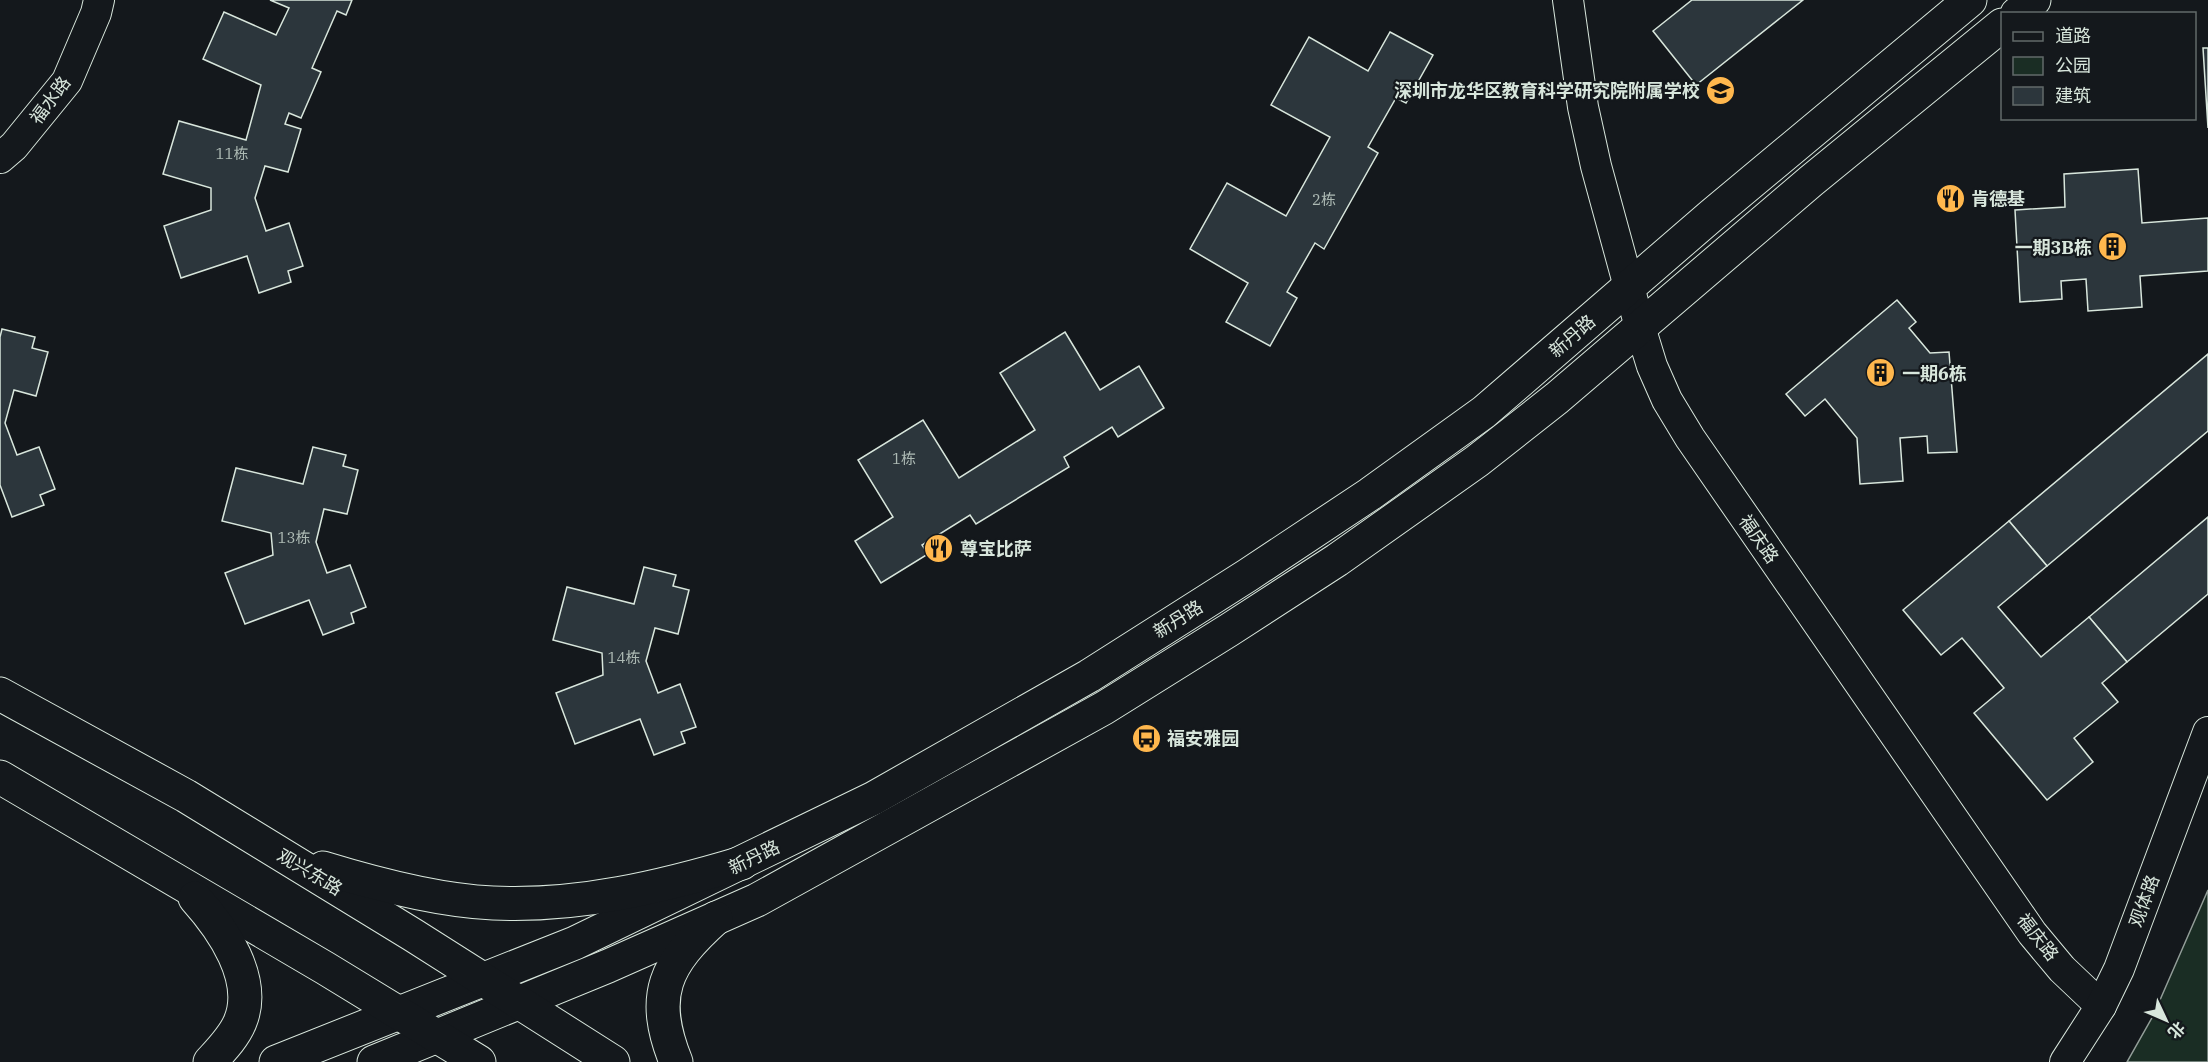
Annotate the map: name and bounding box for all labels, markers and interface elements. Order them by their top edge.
legend [2001,12,2196,120]
text: 道路 [2055,24,2091,47]
text: 公园 [2055,54,2091,77]
street label: 福水路 [25,72,75,128]
school or university icon: 深圳市龙华区教育科学研究院附属学校 [1705,74,1737,106]
place label: 深圳市龙华区教育科学研究院附属学校 [1394,79,1700,102]
text: 建筑 [2055,84,2091,107]
house number: 11栋 [215,144,249,163]
restaurant icon: 肯德基 [1934,182,1966,214]
place label: 肯德基 [1971,187,2025,210]
house number: 2栋 [1312,190,1336,209]
building icon: 一期3B栋 [2097,231,2129,263]
place label: 一期3B栋 [2015,236,2092,259]
street label: 新丹路 [1544,310,1600,362]
building icon: 一期6栋 [1865,357,1897,389]
place label: 一期6栋 [1902,362,1967,385]
house number: 1栋 [892,449,916,468]
street label: 福庆路 [1734,510,1784,568]
house number: 13栋 [277,528,311,547]
restaurant icon: 尊宝比萨 [923,532,955,564]
place label: 尊宝比萨 [960,537,1032,560]
street label: 新丹路 [1149,595,1207,643]
house number: 14栋 [607,648,641,667]
bus stop icon: 福安雅园 [1130,722,1162,754]
place label: 福安雅园 [1167,727,1239,750]
street label: 新丹路 [725,835,783,879]
street label: 观兴东路 [273,844,347,900]
street label: 观体路 [2124,872,2164,930]
street label: 福庆路 [2012,909,2064,965]
north arrow [2136,990,2196,1050]
text: 北 [2164,1018,2190,1043]

